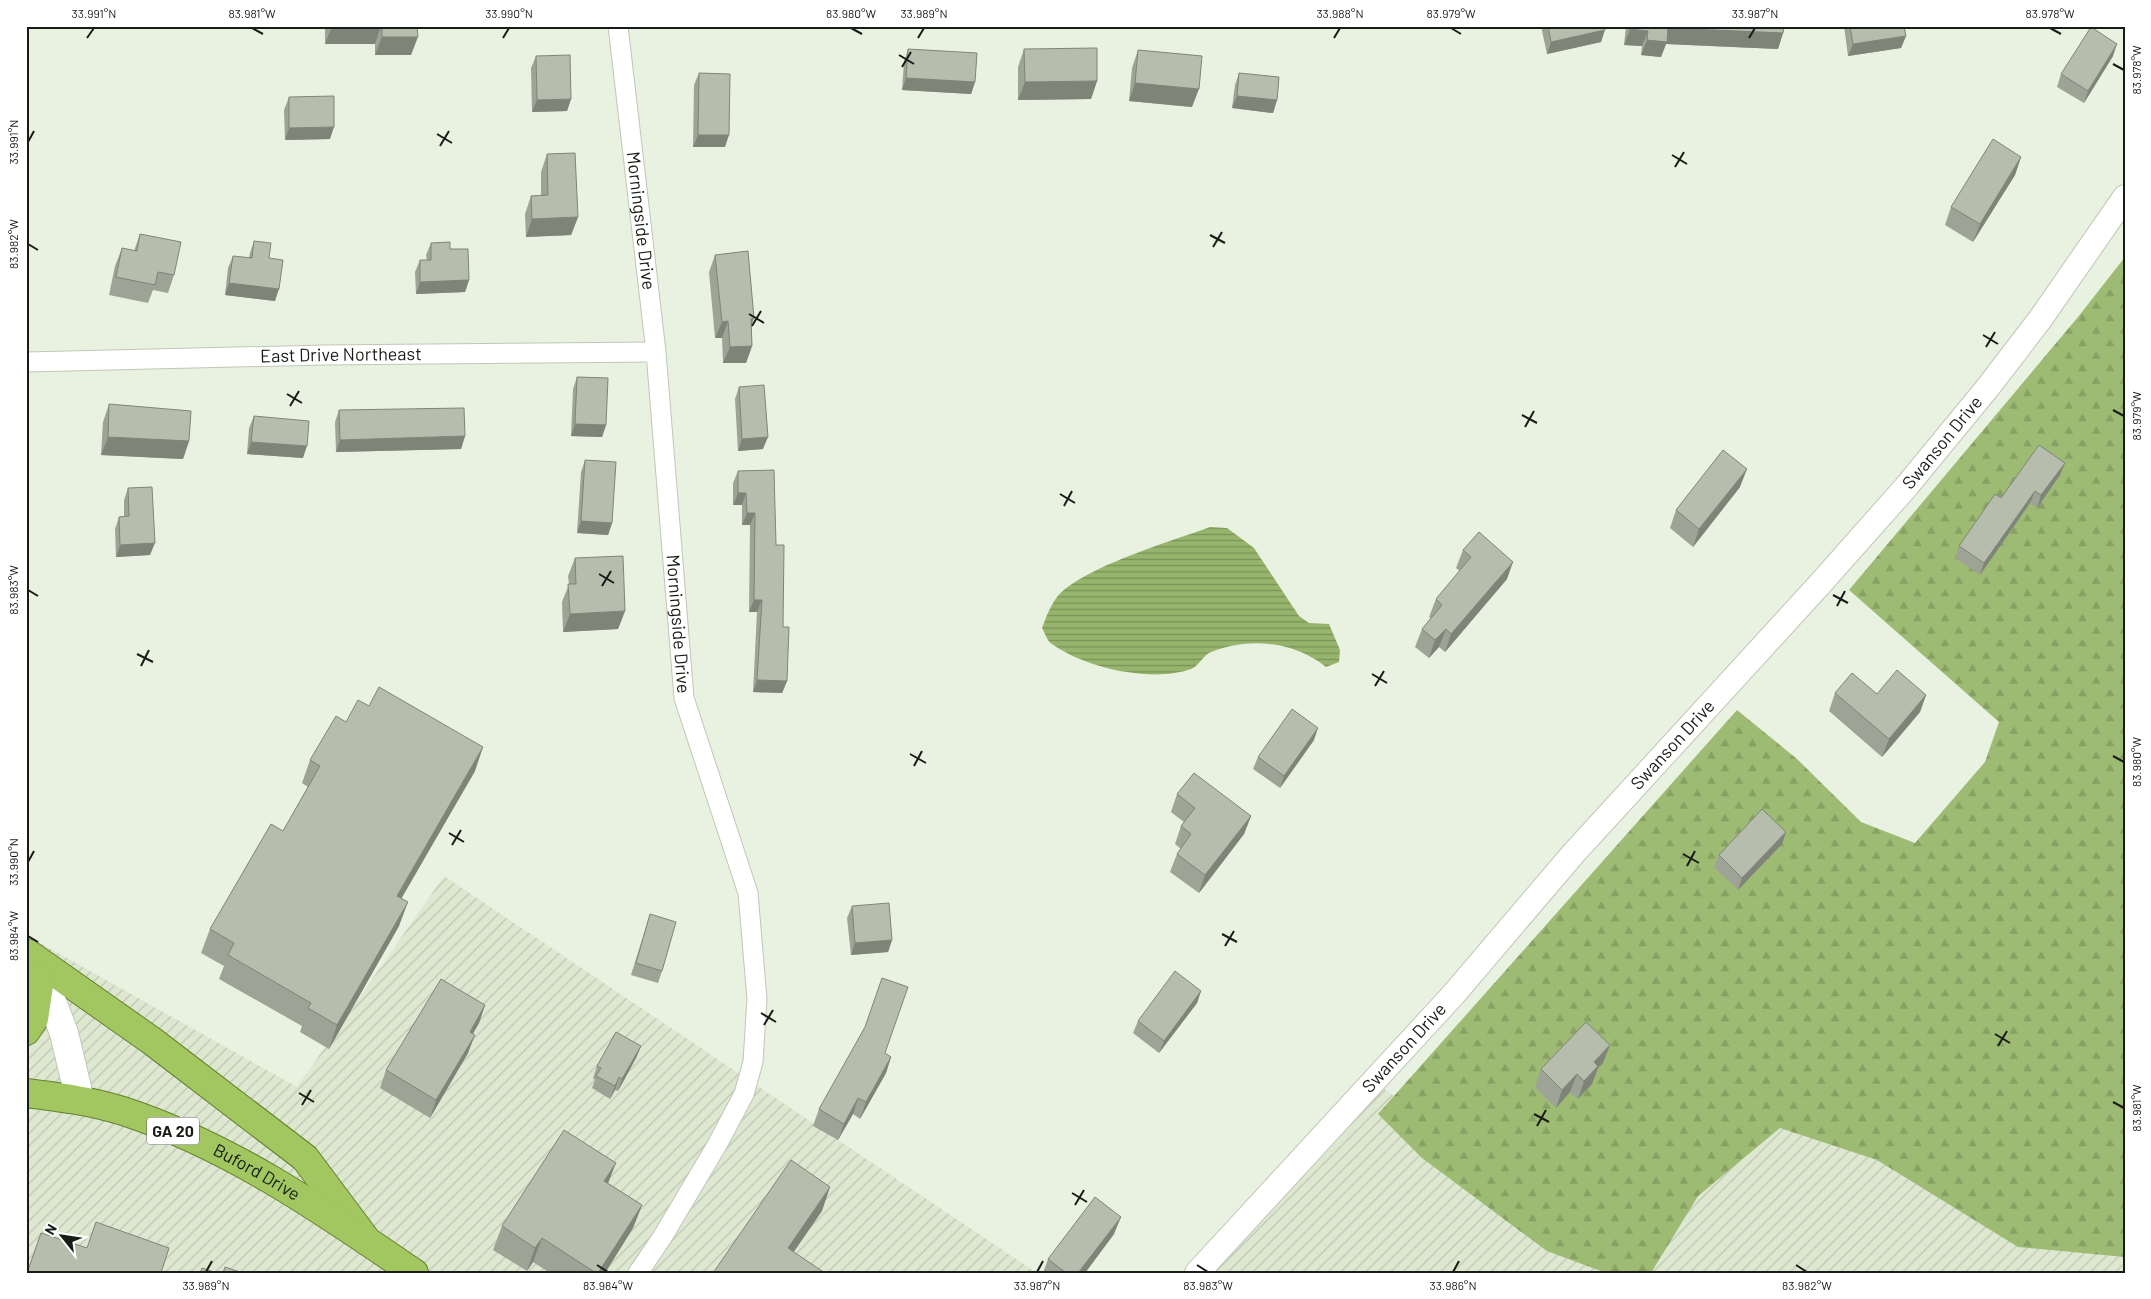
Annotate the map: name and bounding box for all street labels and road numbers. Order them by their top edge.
street label: Morningside Drive [623,150,661,291]
street label: East Drive Northeast [260,342,422,366]
street label: Swanson Drive [1897,391,1986,493]
street label: Morningside Drive [662,554,696,694]
street label: Swanson Drive [1625,695,1719,794]
street label: Swanson Drive [1357,998,1450,1097]
road number: GA 20 [147,1118,199,1144]
street label: Buford Drive [210,1138,305,1205]

